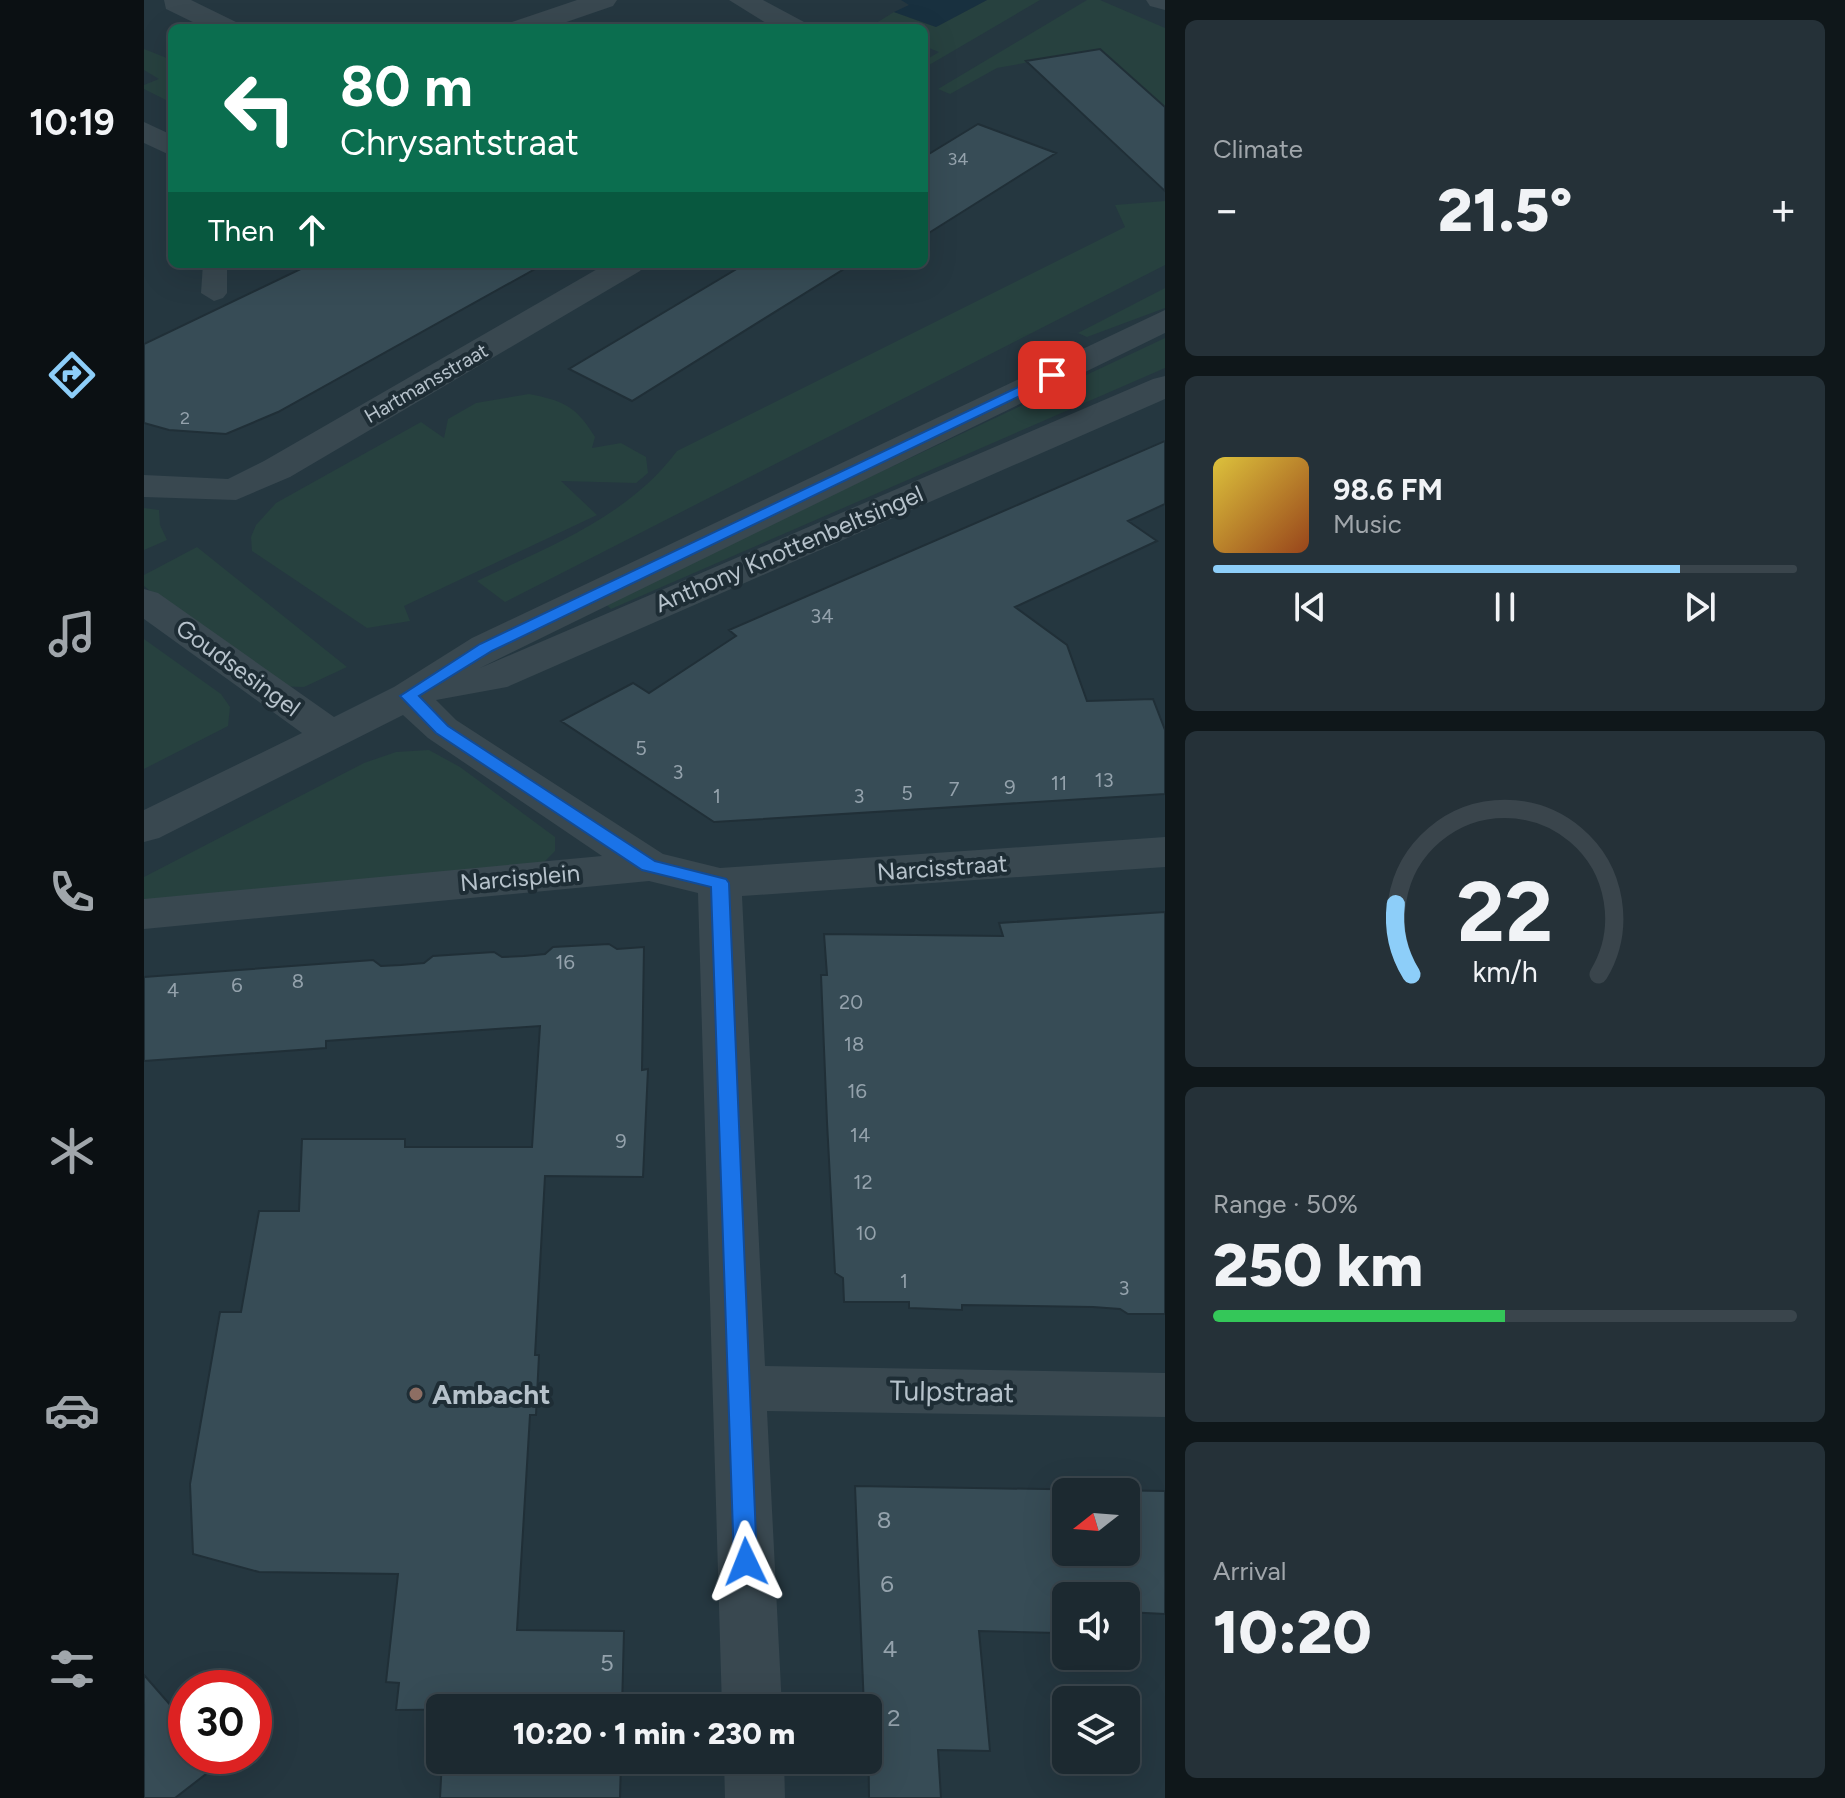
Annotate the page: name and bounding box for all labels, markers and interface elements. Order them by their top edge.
text: 80 m [340,53,473,120]
icon: left [208,56,312,160]
text: 10:19 [29,101,115,144]
text: Chrysantstraat [340,121,579,164]
text: Climate [1213,133,1303,165]
house number: 34 [948,148,968,170]
text: 21.5° [1438,174,1572,246]
text: − [1213,183,1240,236]
text: + [1770,183,1797,236]
icon: ahead [290,208,334,252]
text: Then [208,212,274,249]
street label: Hartmansstraat [360,338,492,428]
pin [1018,341,1086,409]
icon: directions [44,347,100,403]
icon: arrive [1030,353,1074,397]
house number: 2 [180,407,190,429]
text: 98.6 FM [1333,471,1443,508]
street label: Anthony Knottenbeltsingel [650,479,927,618]
text: Music [1333,508,1402,540]
icon: previous [1288,585,1332,629]
icon: pause [1483,585,1527,629]
icon: next [1678,585,1722,629]
house number: 34 [810,604,834,628]
icon: music [44,606,100,662]
street label: Goudsesingel [170,613,306,722]
house number: 5 [635,736,647,760]
house number: 3 [673,760,683,784]
house number: 13 [1094,768,1114,792]
house number: 11 [1051,771,1067,795]
house number: 9 [1004,775,1016,799]
house number: 7 [949,777,960,801]
house number: 5 [901,781,913,805]
house number: 1 [713,784,721,808]
house number: 3 [854,784,864,808]
street label: Narcisstraat [876,848,1008,887]
street label: Narcisplein [459,858,581,897]
text: 22 [1457,862,1553,962]
icon: phone [44,864,100,920]
house number: 16 [555,950,575,974]
text: km/h [1472,955,1538,989]
house number: 8 [292,969,304,993]
house number: 6 [231,973,243,997]
house number: 4 [167,978,179,1002]
house number: 20 [839,990,863,1014]
house number: 18 [844,1032,864,1056]
house number: 16 [847,1079,867,1103]
icon: climate [44,1123,100,1179]
house number: 14 [850,1123,870,1147]
house number: 9 [615,1129,627,1153]
house number: 12 [853,1170,873,1194]
text: Range · 50% [1213,1188,1358,1220]
house number: 10 [855,1221,877,1245]
text: 250 km [1213,1229,1423,1301]
house number: 1 [900,1269,908,1293]
house number: 3 [1119,1276,1129,1300]
street label: Tulpstraat [889,1373,1015,1409]
place label: Ambacht [432,1377,551,1411]
icon: car [44,1382,100,1438]
marker: Ambacht [407,1385,425,1403]
north arrow [1052,1478,1140,1566]
map controls [1052,1478,1140,1774]
house number: 8 [877,1505,891,1534]
position arrow [704,1520,788,1604]
text: Arrival [1213,1555,1286,1587]
house number: 6 [880,1569,894,1598]
button: sound [1052,1582,1140,1670]
text: 10:20 [1213,1596,1372,1668]
house number: 4 [883,1634,898,1663]
icon: filters [44,1641,100,1697]
house number: 5 [600,1648,614,1677]
speed limit sign: 30 [168,1670,272,1774]
button: layers [1052,1686,1140,1774]
house number: 2 [887,1703,901,1732]
text: 10:20 · 1 min · 230 m [513,1715,795,1752]

